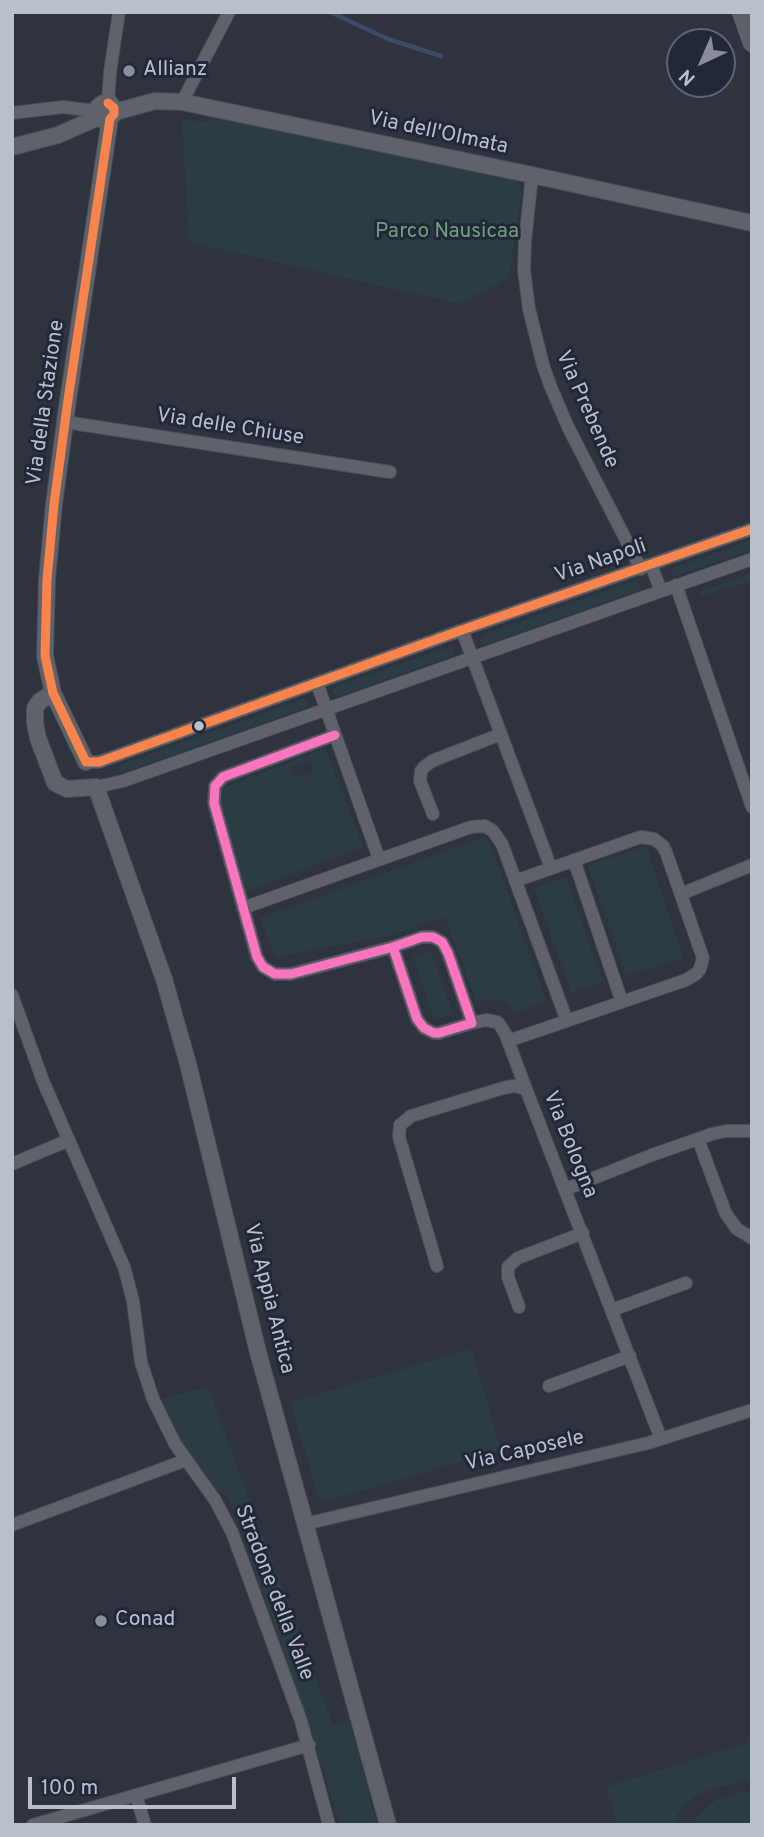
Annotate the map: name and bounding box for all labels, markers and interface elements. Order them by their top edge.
north arrow [666,28,736,98]
place label: Allianz [143,58,207,84]
marker: Allianz [121,63,137,79]
text: N [675,63,701,90]
street label: Via dell'Olmata [366,107,510,161]
park label: Parco Nausicaa [375,220,519,246]
street label: Via della Stazione [23,318,71,488]
street label: Via Prebende [549,347,623,473]
street label: Via delle Chiuse [155,404,305,452]
street label: Via Napoli [552,535,650,589]
unlabelled marker [192,719,206,733]
street label: Via Bologna [536,1088,602,1202]
street label: Via Appia Antica [237,1221,299,1377]
street label: Via Caposele [463,1426,587,1478]
street label: Stradone della Valle [228,1502,318,1684]
place label: Conad [115,1608,175,1634]
marker: Conad [93,1613,109,1629]
scale bar [32,1764,240,1808]
text: 100 m [41,1775,98,1802]

